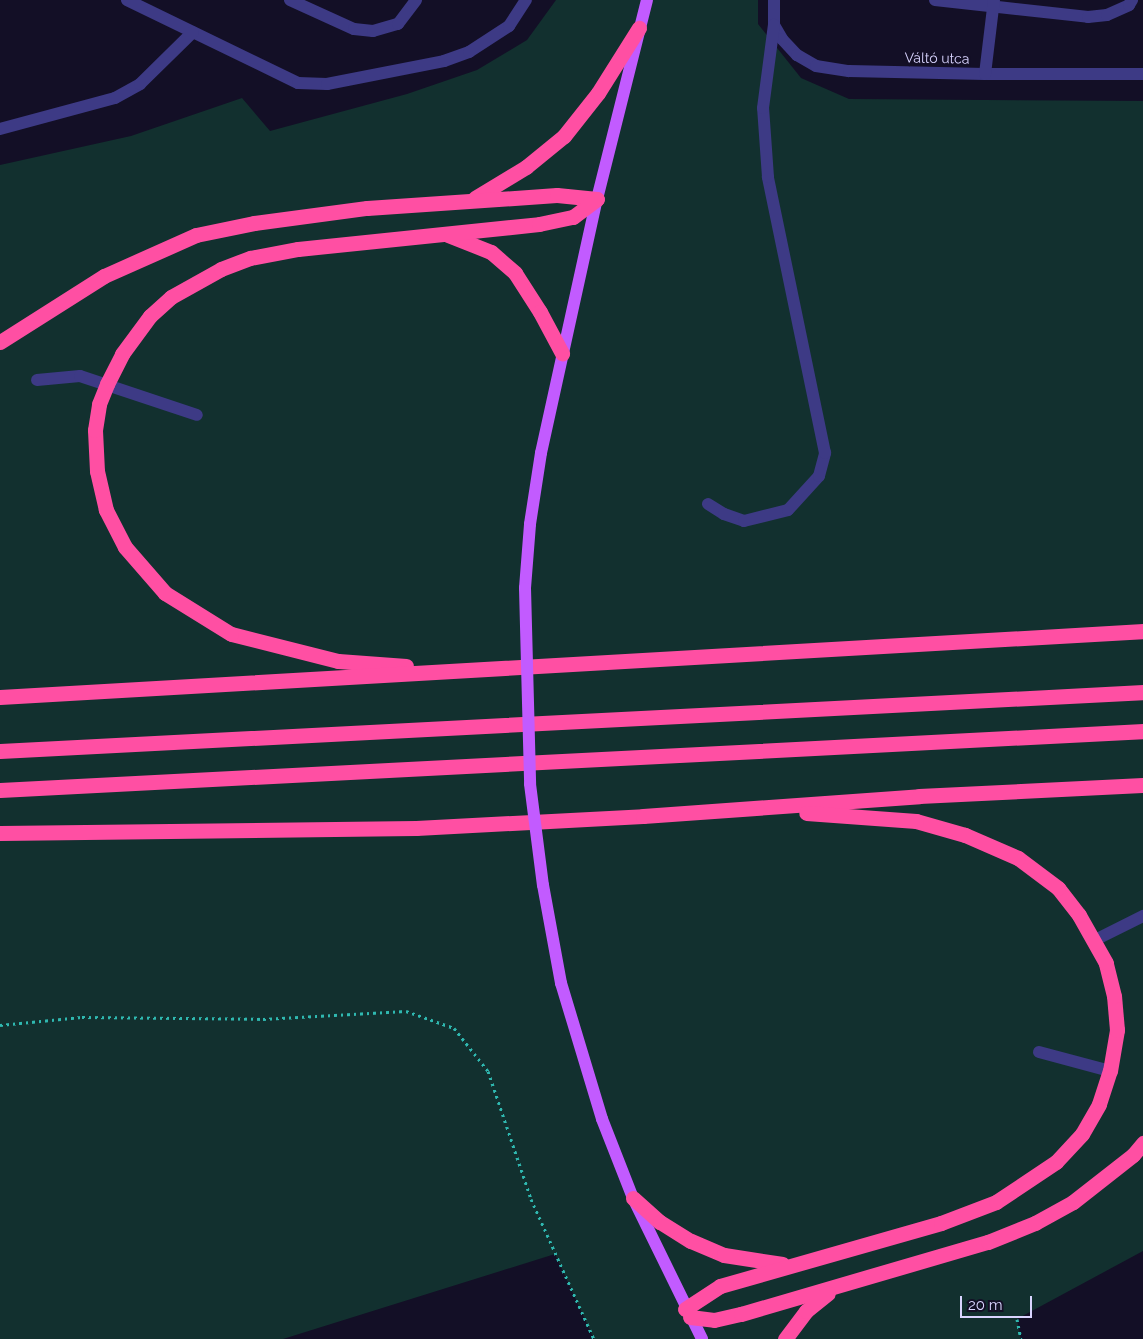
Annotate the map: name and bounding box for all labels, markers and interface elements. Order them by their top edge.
street label: Váltó utca [904,49,970,67]
scale bar [963,1286,1036,1318]
text: 20 m [968,1296,1003,1314]

